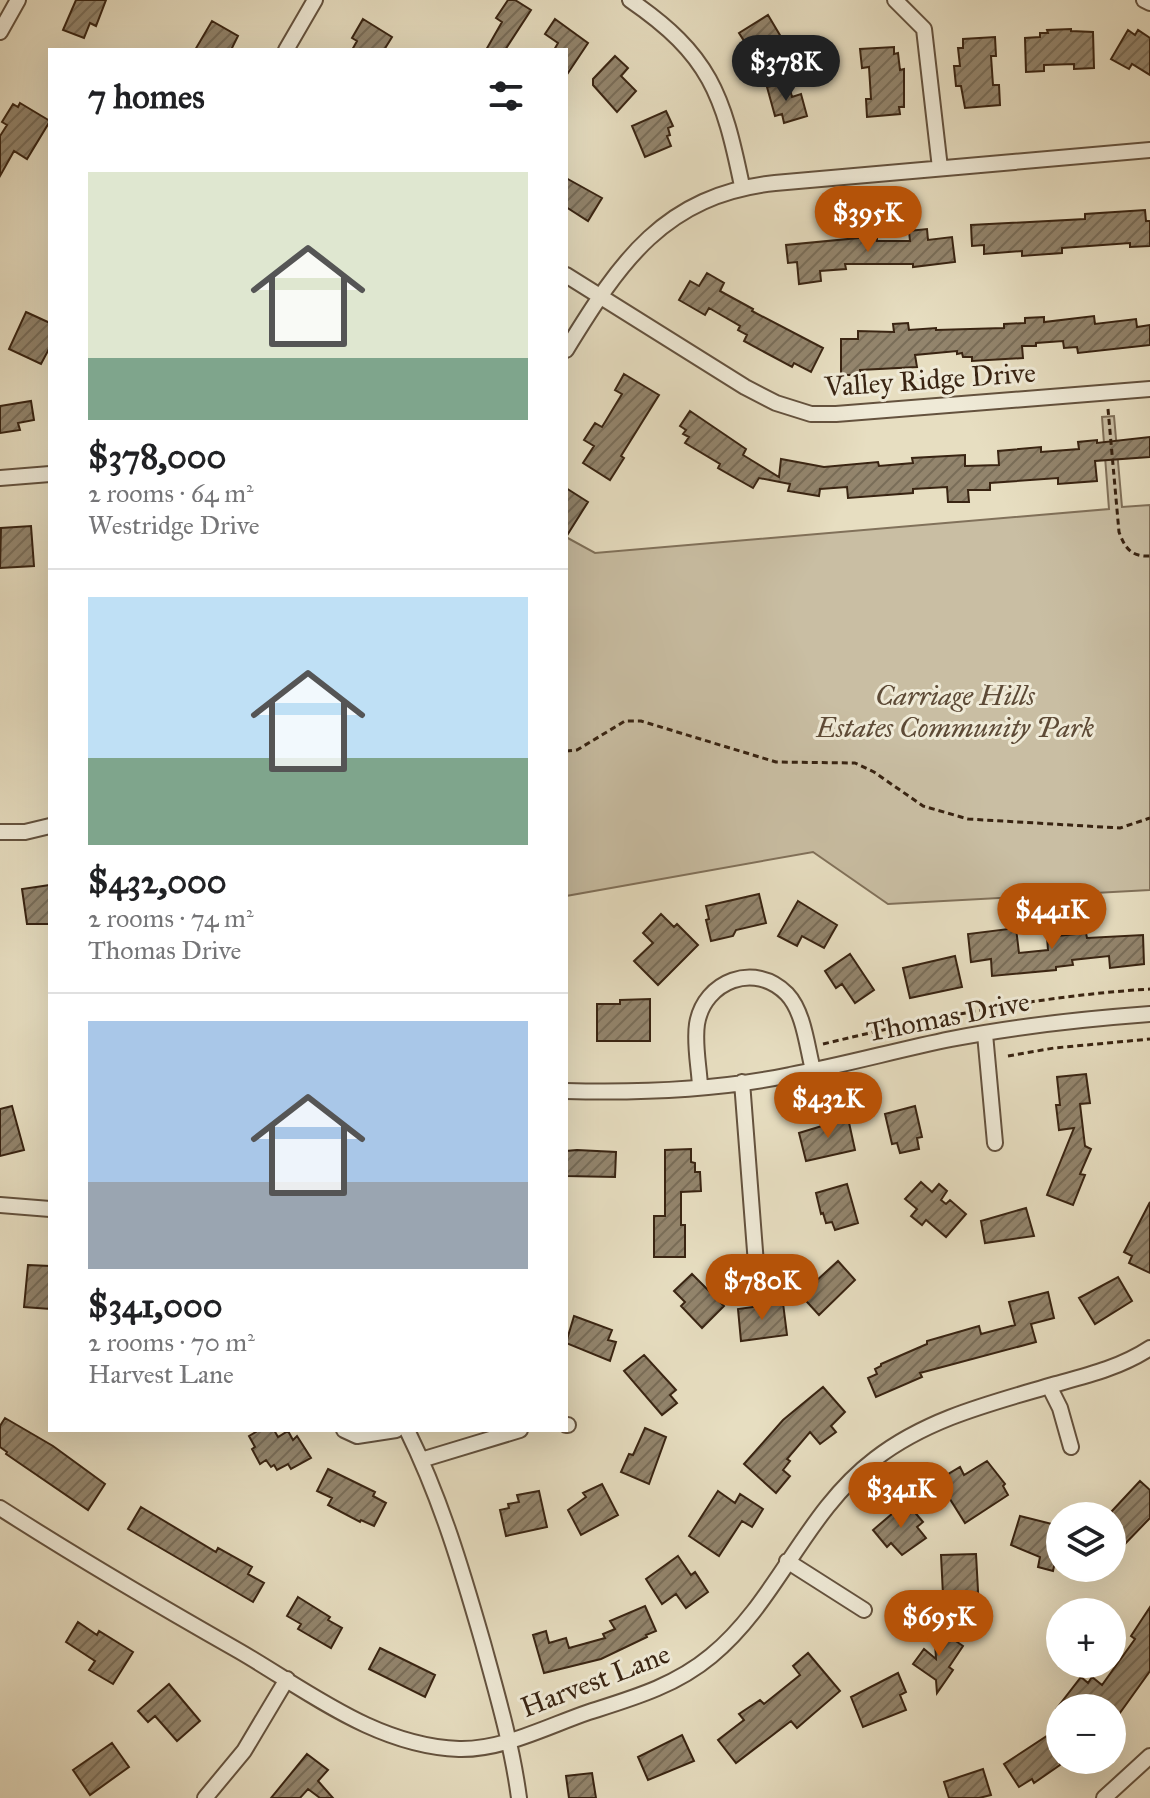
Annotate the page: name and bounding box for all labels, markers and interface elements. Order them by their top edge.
pin: $378K [730,35,842,103]
text: $378K [750,45,822,77]
icon: filters [484,74,528,118]
text: 7 homes [88,76,205,117]
pin: $395K [812,186,924,254]
text: $395K [833,196,903,228]
icon: home [236,224,380,368]
street label: Valley Ridge Drive [822,355,1037,404]
text: $378,000 [88,436,226,477]
text: 2 rooms · 64 m² [88,477,254,509]
text: Westridge Drive [88,509,260,541]
icon: home [236,649,380,793]
park label: Carriage Hills Estates Community Park [815,678,1095,745]
text: $432,000 [88,861,227,902]
pin: $441K [996,883,1108,951]
text: $441K [1015,893,1089,925]
text: 2 rooms · 74 m² [88,902,254,934]
text: Thomas Drive [88,934,241,966]
street label: Thomas Drive [864,984,1033,1049]
pin: $432K [772,1072,884,1140]
icon: home [236,1073,380,1217]
text: $432K [792,1082,864,1114]
pin: $780K [706,1254,818,1322]
text: $780K [724,1264,800,1296]
text: $341,000 [88,1285,223,1326]
text: 2 rooms · 70 m² [88,1326,255,1358]
text: Harvest Lane [88,1358,234,1390]
pin: $341K [845,1462,957,1530]
text: $341K [866,1472,936,1504]
map controls [1046,1502,1126,1774]
button: layers [1046,1502,1126,1582]
pin: $695K [883,1590,995,1658]
button: + [1046,1598,1126,1678]
text: $695K [902,1600,976,1632]
street label: Harvest Lane [516,1636,675,1725]
button: − [1046,1694,1126,1774]

